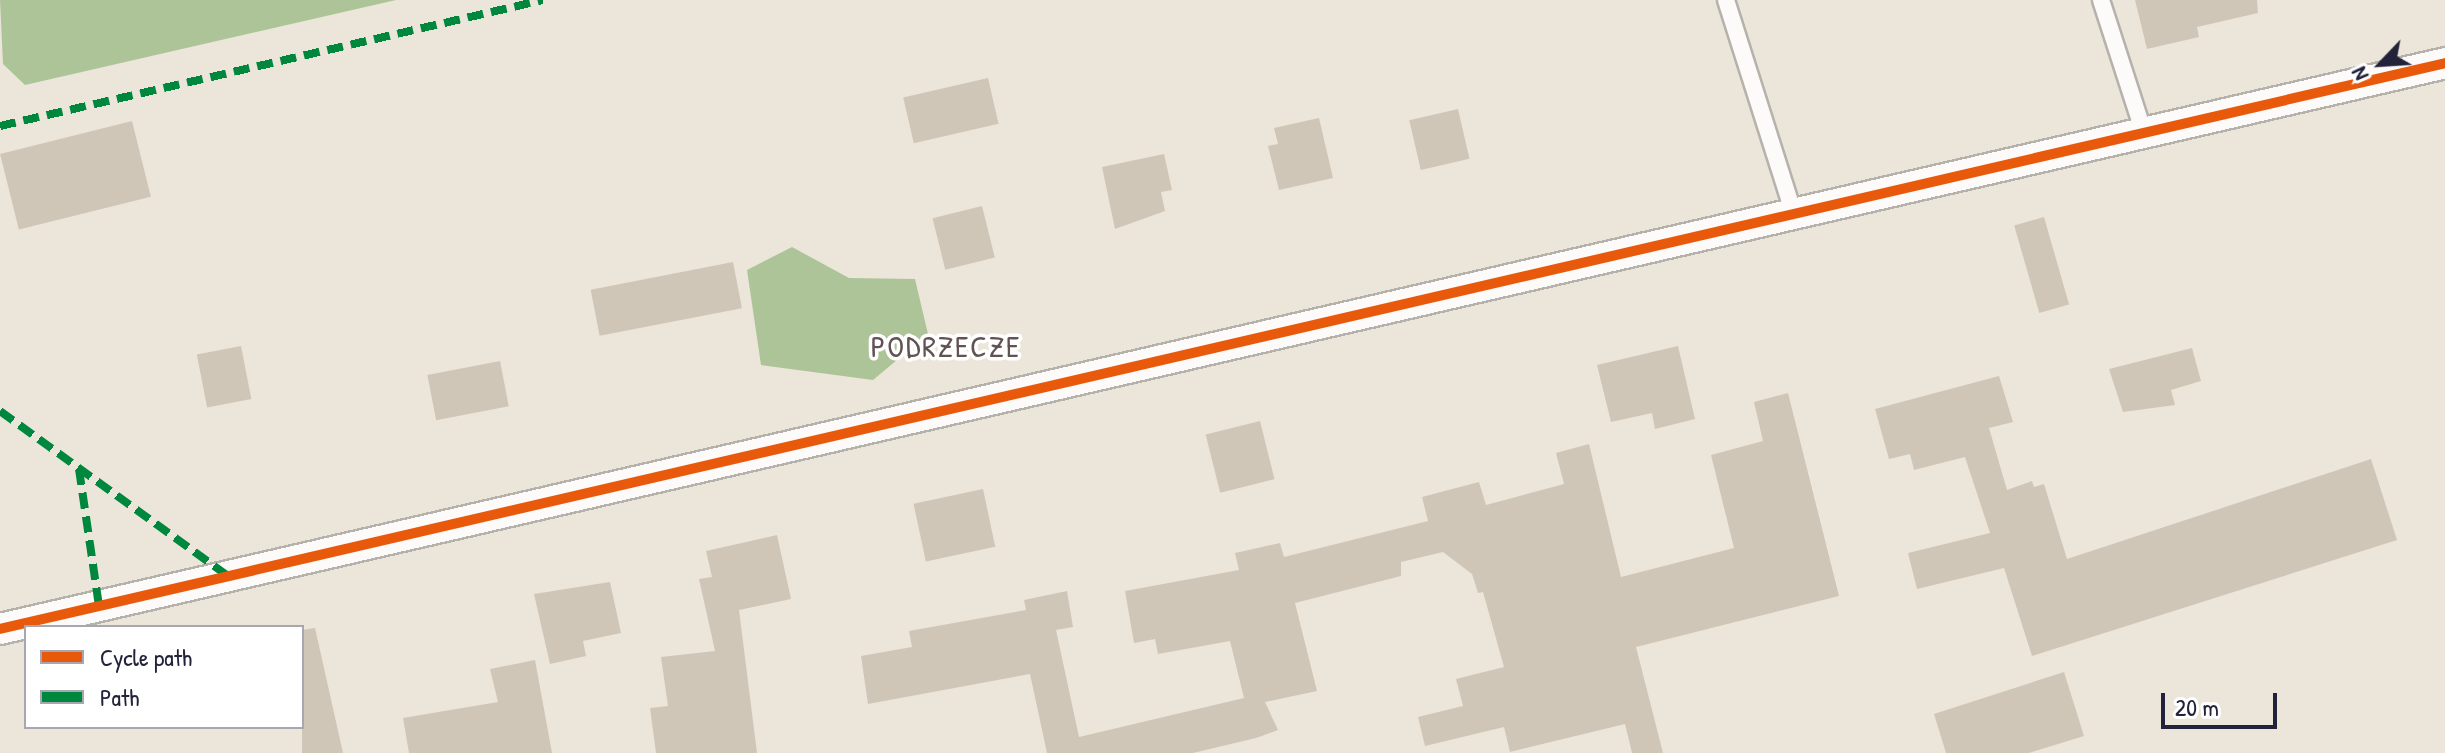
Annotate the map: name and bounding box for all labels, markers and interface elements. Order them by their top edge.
north arrow [2341,24,2421,104]
text: N [2343,62,2375,86]
district label: PODRZECZE [871,328,1021,364]
legend [24,625,304,729]
text: Cycle path [100,641,192,673]
scale bar [2165,677,2281,727]
text: Path [100,681,139,713]
text: 20 m [2175,691,2219,723]

